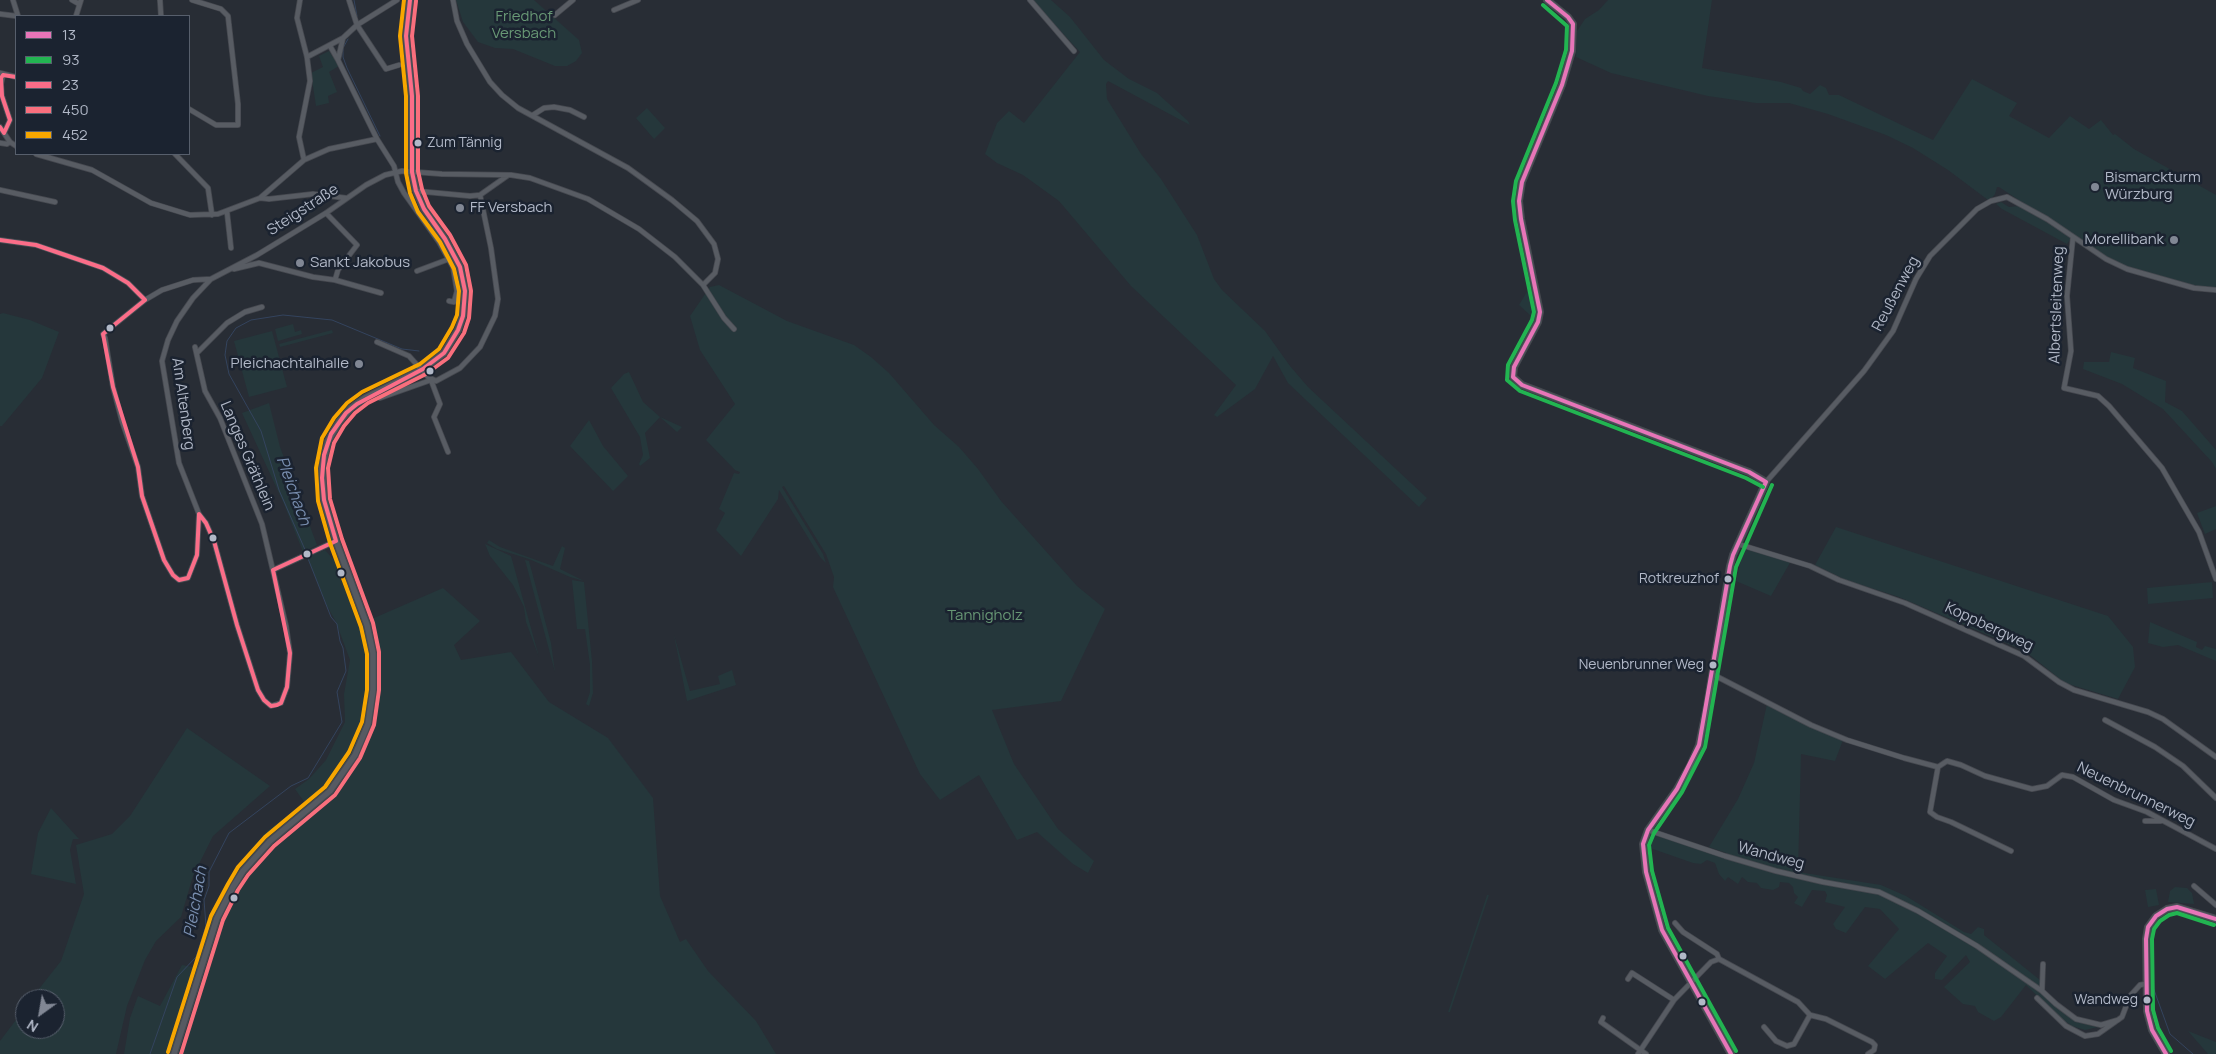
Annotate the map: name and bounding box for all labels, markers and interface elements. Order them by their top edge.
park label: Friedhof Versbach [492,8,556,43]
legend [15,15,190,155]
text: 13 [62,24,76,45]
text: 93 [62,49,80,70]
text: 23 [62,74,79,95]
text: 450 [62,99,89,120]
text: 452 [62,124,88,145]
place label: Zum Tännig [427,135,502,151]
marker: Zum Tännig [413,138,423,148]
place label: Bismarckturm Würzburg [2105,169,2201,204]
street label: Steigstraße [264,180,342,240]
marker: Bismarckturm Würzburg [2089,181,2101,193]
place label: FF Versbach [470,199,552,217]
marker: FF Versbach [454,202,466,214]
place label: Morellibank [2084,231,2164,249]
marker: Morellibank [2168,234,2180,246]
street label: Albertsleitenweg [2046,246,2068,364]
street label: Reußenweg [1869,253,1923,335]
place label: Sankt Jakobus [310,254,410,272]
marker: Sankt Jakobus [294,257,306,269]
unlabelled marker [105,323,115,333]
place label: Pleichachtalhalle [231,355,349,373]
street label: Am Altenberg [168,357,198,451]
marker: Pleichachtalhalle [353,358,365,370]
unlabelled marker [425,366,435,376]
street label: Langes Gräthlein [216,399,278,513]
water label: Pleichach [272,454,314,528]
unlabelled marker [208,533,218,543]
unlabelled marker [302,549,312,559]
unlabelled marker [336,568,346,578]
place label: Rotkreuzhof [1639,571,1719,587]
marker: Rotkreuzhof [1723,574,1733,584]
street label: Koppbergweg [1942,599,2036,655]
park label: Tannigholz [947,607,1023,625]
place label: Neuenbrunner Weg [1579,657,1704,673]
marker: Neuenbrunner Weg [1708,660,1718,670]
street label: Neuenbrunnerweg [2074,759,2198,831]
street label: Wandweg [1736,838,1806,874]
water label: Pleichach [180,865,212,939]
unlabelled marker [229,893,239,903]
unlabelled marker [1678,951,1688,961]
north arrow [15,989,65,1039]
place label: Wandweg [2074,992,2138,1008]
marker: Wandweg [2142,995,2152,1005]
unlabelled marker [1697,997,1707,1007]
text: N [23,1016,42,1037]

